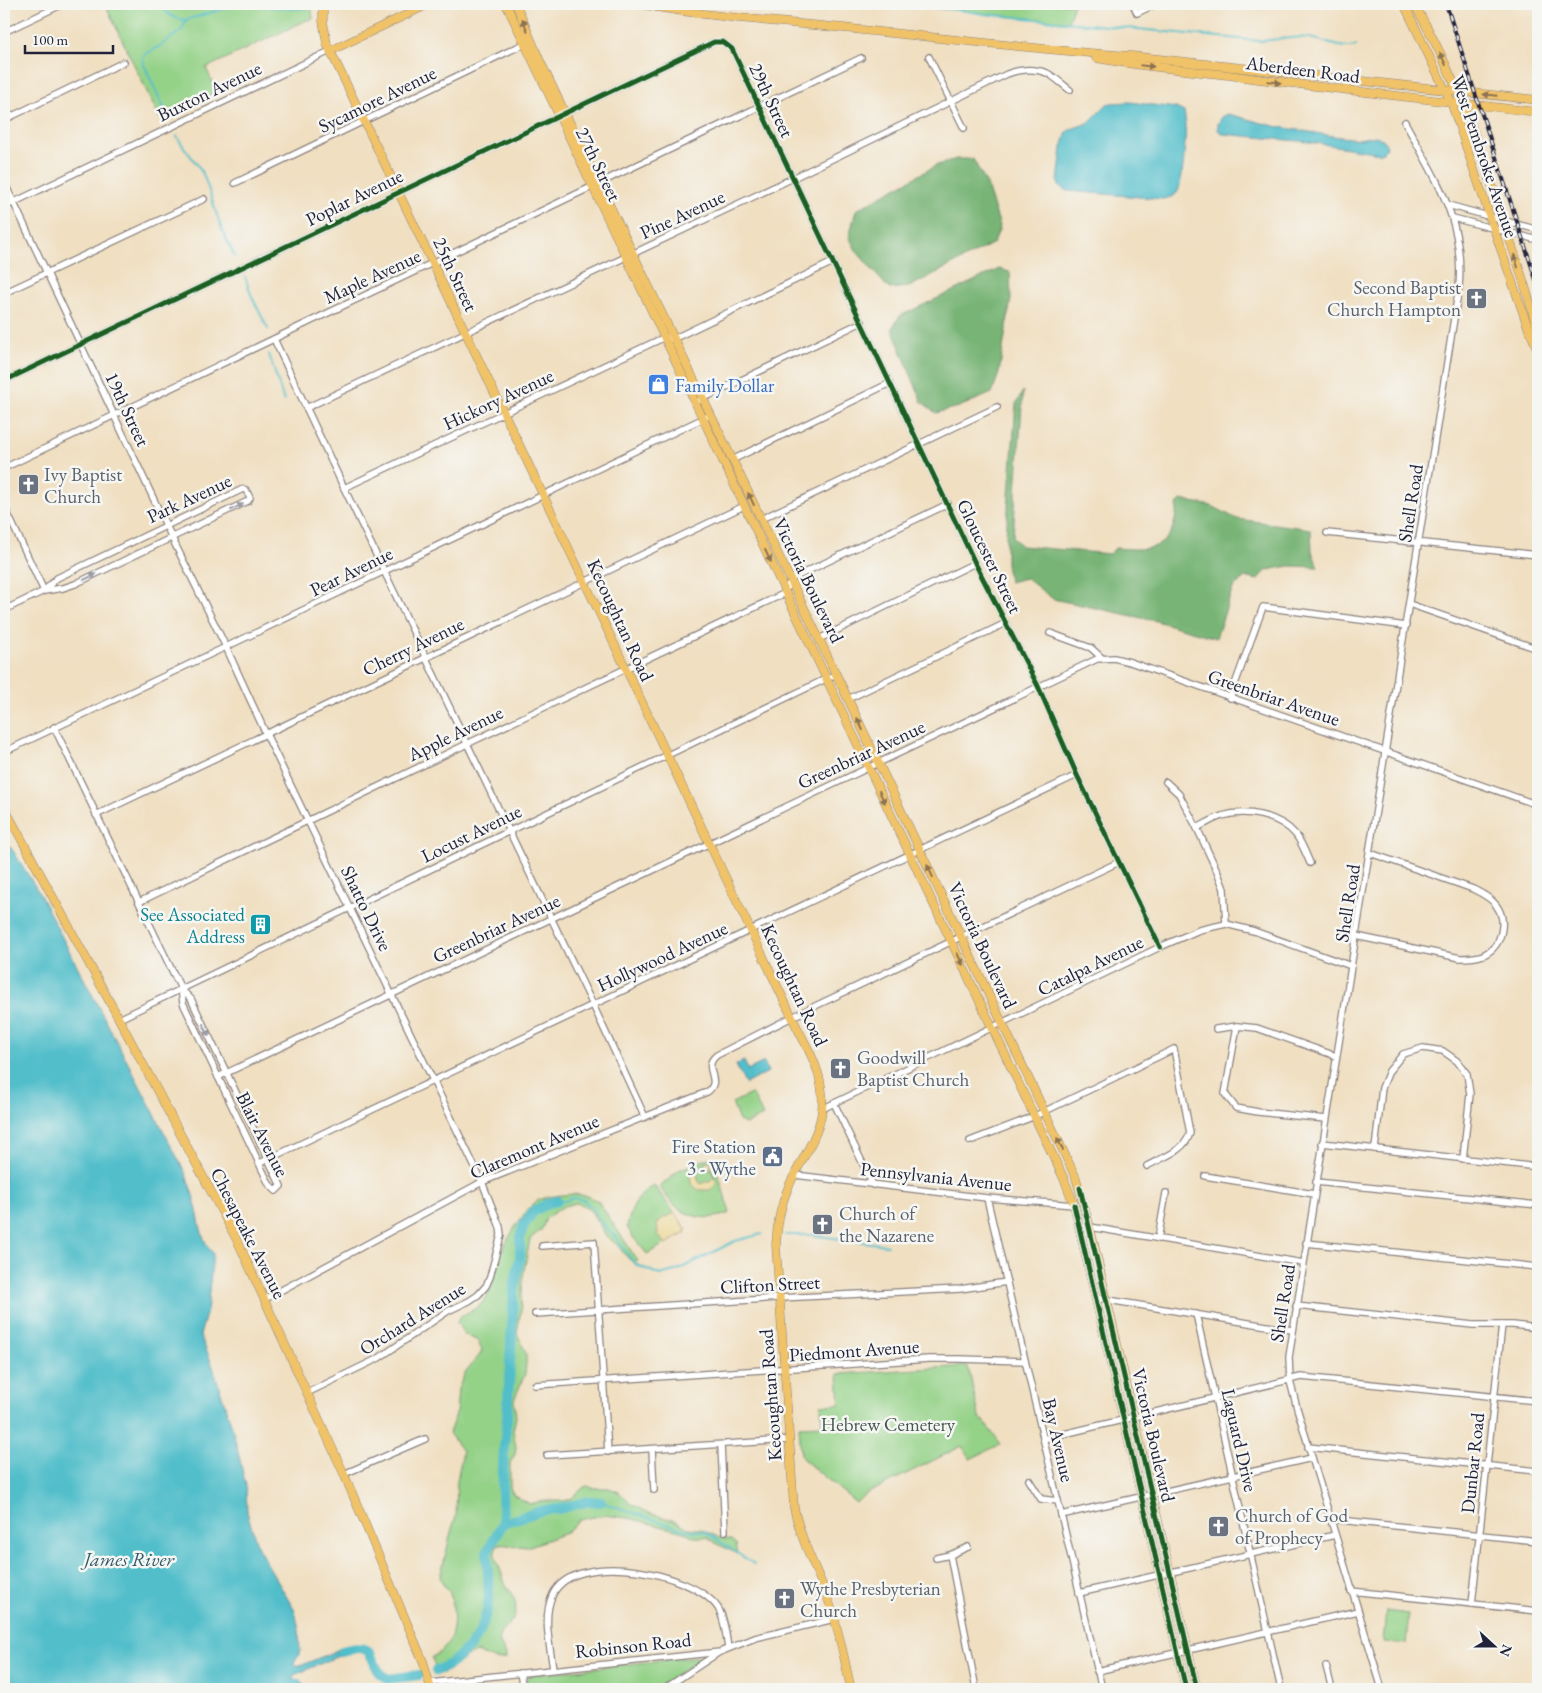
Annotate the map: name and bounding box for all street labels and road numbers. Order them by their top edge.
street label: Aberdeen Road [1244,50,1362,89]
street label: Buxton Avenue [153,55,266,127]
street label: 29th Street [743,59,800,142]
street label: Sycamore Avenue [314,60,440,139]
street label: West Pembroke Avenue [1445,72,1524,241]
street label: 27th Street [570,123,627,205]
street label: Poplar Avenue [301,163,407,232]
street label: Pine Avenue [636,184,729,245]
street label: 25th Street [427,233,484,316]
street label: Maple Avenue [320,243,425,310]
street label: Hickory Avenue [439,363,557,436]
street label: 19th Street [99,368,156,451]
street label: Shell Road [1392,462,1429,544]
street label: Park Avenue [143,468,236,529]
street label: Gloucester Street [951,495,1028,617]
street label: Victoria Boulevard [767,513,850,647]
street label: Pear Avenue [306,541,397,602]
street label: Kecoughtan Road [581,555,660,686]
street label: Cherry Avenue [358,611,468,682]
street label: Greenbriar Avenue [1205,663,1343,732]
street label: Apple Avenue [403,700,507,768]
street label: Greenbriar Avenue [793,714,929,795]
street label: Locust Avenue [417,798,526,869]
street label: Shatto Drive [335,861,398,955]
street label: Shell Road [1329,862,1366,944]
street label: Victoria Boulevard [942,878,1023,1013]
street label: Greenbriar Avenue [428,888,564,969]
street label: Hollywood Avenue [593,915,732,998]
street label: Kecoughtan Road [755,920,834,1051]
street label: Catalpa Avenue [1033,929,1147,1002]
street label: Blair Avenue [230,1087,295,1181]
street label: Claremont Avenue [466,1108,603,1185]
street label: Pennsylvania Avenue [859,1156,1013,1197]
street label: Chesapeake Avenue [205,1163,292,1303]
street label: Shell Road [1264,1262,1301,1344]
street label: Clifton Street [720,1269,820,1300]
street label: Orchard Avenue [355,1276,470,1361]
street label: Kecoughtan Road [753,1328,788,1462]
street label: Piedmont Avenue [788,1333,920,1368]
street label: Victoria Boulevard [1126,1366,1181,1505]
street label: Laguard Drive [1216,1386,1263,1494]
street label: Bay Avenue [1037,1396,1080,1484]
street label: Dunbar Road [1455,1411,1490,1515]
street label: Robinson Road [574,1627,693,1664]

